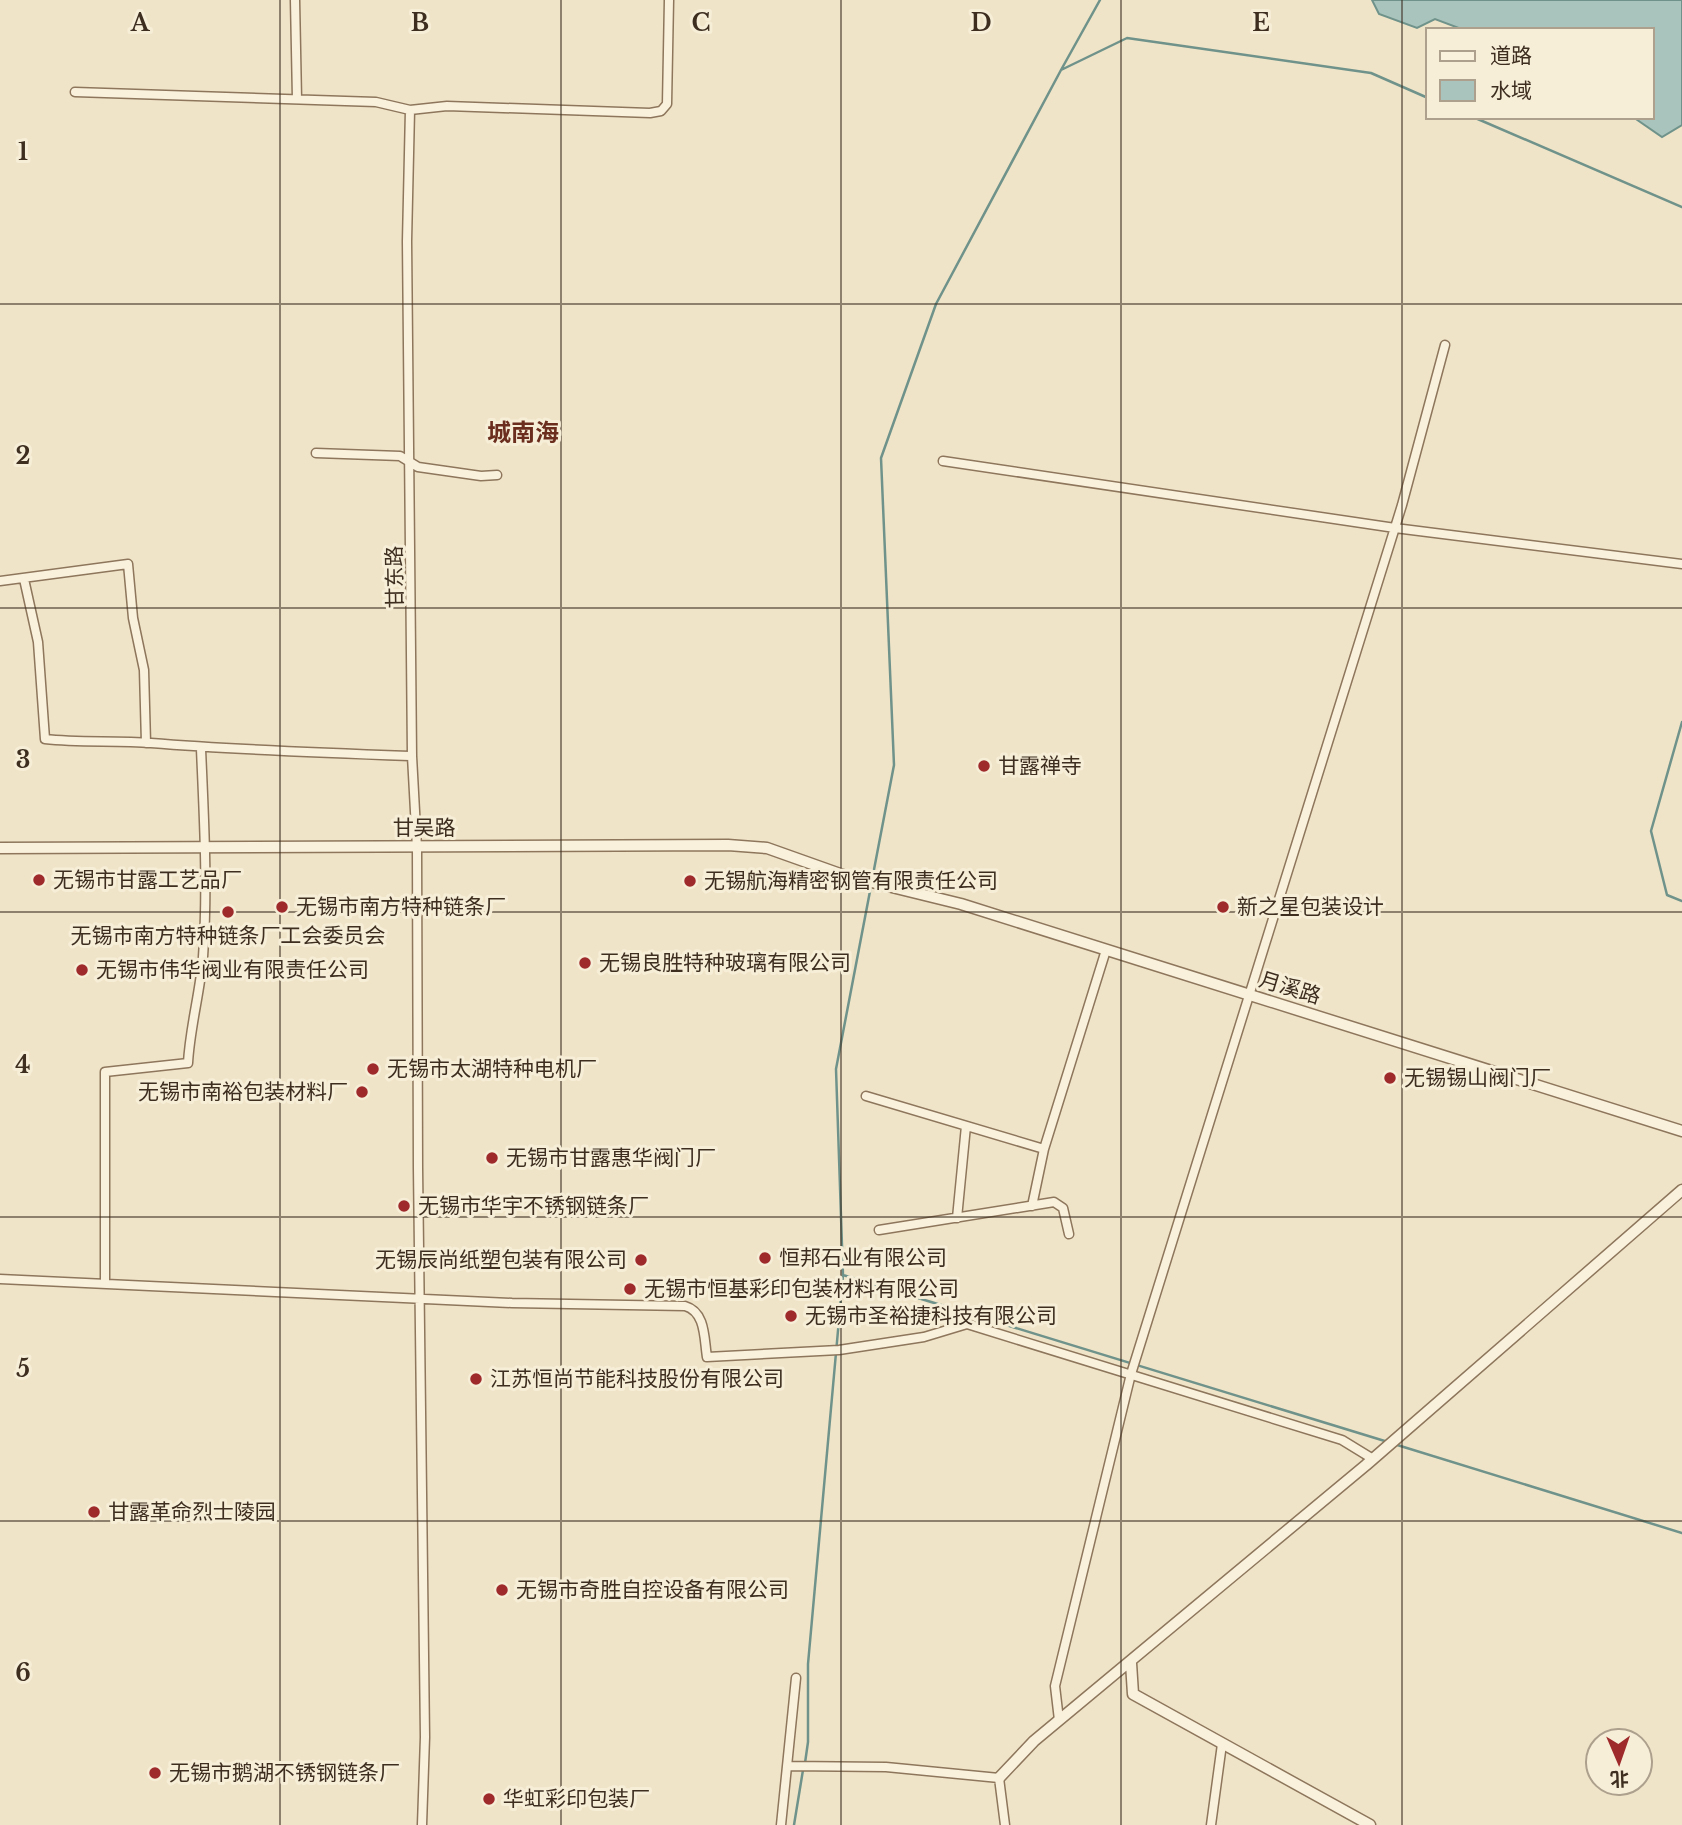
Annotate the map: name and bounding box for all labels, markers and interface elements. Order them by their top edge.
text: A [130,9,151,37]
text: B [411,9,429,37]
text: C [692,9,710,37]
text: D [970,9,992,37]
text: E [1252,9,1270,37]
legend [1426,28,1654,119]
text: 道路 [1490,43,1532,69]
text: 水域 [1490,78,1532,104]
text: 1 [18,138,28,166]
district label: 城南海 [487,418,559,447]
text: 2 [16,442,30,470]
street label: 甘东路 [381,545,409,609]
text: 3 [16,746,30,774]
place label: 甘露禅寺 [998,753,1082,779]
marker: 甘露禅寺 [976,758,992,774]
street label: 甘吴路 [393,815,456,841]
place label: 无锡市甘露工艺品厂 [53,867,242,893]
place label: 无锡航海精密钢管有限责任公司 [704,868,998,894]
marker: 无锡市甘露工艺品厂 [31,872,47,888]
marker: 无锡航海精密钢管有限责任公司 [682,873,698,889]
place label: 无锡市南方特种链条厂 [296,894,506,920]
place label: 新之星包装设计 [1237,894,1384,920]
marker: 无锡市南方特种链条厂 [274,899,290,915]
marker: 新之星包装设计 [1215,899,1231,915]
marker: 无锡市南方特种链条厂工会委员会 [220,904,236,920]
place label: 无锡市南方特种链条厂工会委员会 [71,923,386,949]
place label: 无锡良胜特种玻璃有限公司 [599,950,851,976]
marker: 无锡良胜特种玻璃有限公司 [577,955,593,971]
place label: 无锡市伟华阀业有限责任公司 [96,957,369,983]
marker: 无锡市伟华阀业有限责任公司 [74,962,90,978]
street label: 月溪路 [1256,966,1324,1010]
text: 4 [15,1051,31,1079]
place label: 无锡市太湖特种电机厂 [387,1056,597,1082]
marker: 无锡市太湖特种电机厂 [365,1061,381,1077]
place label: 无锡锡山阀门厂 [1404,1065,1551,1091]
marker: 无锡锡山阀门厂 [1382,1070,1398,1086]
place label: 无锡市南裕包装材料厂 [138,1079,348,1105]
marker: 无锡市南裕包装材料厂 [354,1084,370,1100]
place label: 无锡市甘露惠华阀门厂 [506,1145,716,1171]
marker: 无锡市甘露惠华阀门厂 [484,1150,500,1166]
place label: 无锡市华宇不锈钢链条厂 [418,1193,649,1219]
marker: 无锡市华宇不锈钢链条厂 [396,1198,412,1214]
place label: 恒邦石业有限公司 [779,1245,947,1271]
place label: 无锡辰尚纸塑包装有限公司 [375,1247,627,1273]
marker: 恒邦石业有限公司 [757,1250,773,1266]
marker: 无锡辰尚纸塑包装有限公司 [633,1252,649,1268]
place label: 无锡市恒基彩印包装材料有限公司 [644,1276,959,1302]
marker: 无锡市恒基彩印包装材料有限公司 [622,1281,638,1297]
place label: 无锡市圣裕捷科技有限公司 [805,1303,1057,1329]
marker: 无锡市圣裕捷科技有限公司 [783,1308,799,1324]
text: 5 [16,1355,30,1383]
place label: 江苏恒尚节能科技股份有限公司 [490,1366,784,1392]
marker: 江苏恒尚节能科技股份有限公司 [468,1371,484,1387]
place label: 甘露革命烈士陵园 [108,1499,276,1525]
marker: 甘露革命烈士陵园 [86,1504,102,1520]
place label: 无锡市奇胜自控设备有限公司 [516,1577,789,1603]
marker: 无锡市奇胜自控设备有限公司 [494,1582,510,1598]
text: 6 [15,1659,31,1687]
north arrow [1584,1727,1654,1797]
place label: 无锡市鹅湖不锈钢链条厂 [169,1760,400,1786]
marker: 无锡市鹅湖不锈钢链条厂 [147,1765,163,1781]
text: 北 [1610,1767,1629,1790]
place label: 华虹彩印包装厂 [503,1786,650,1812]
marker: 华虹彩印包装厂 [481,1791,497,1807]

